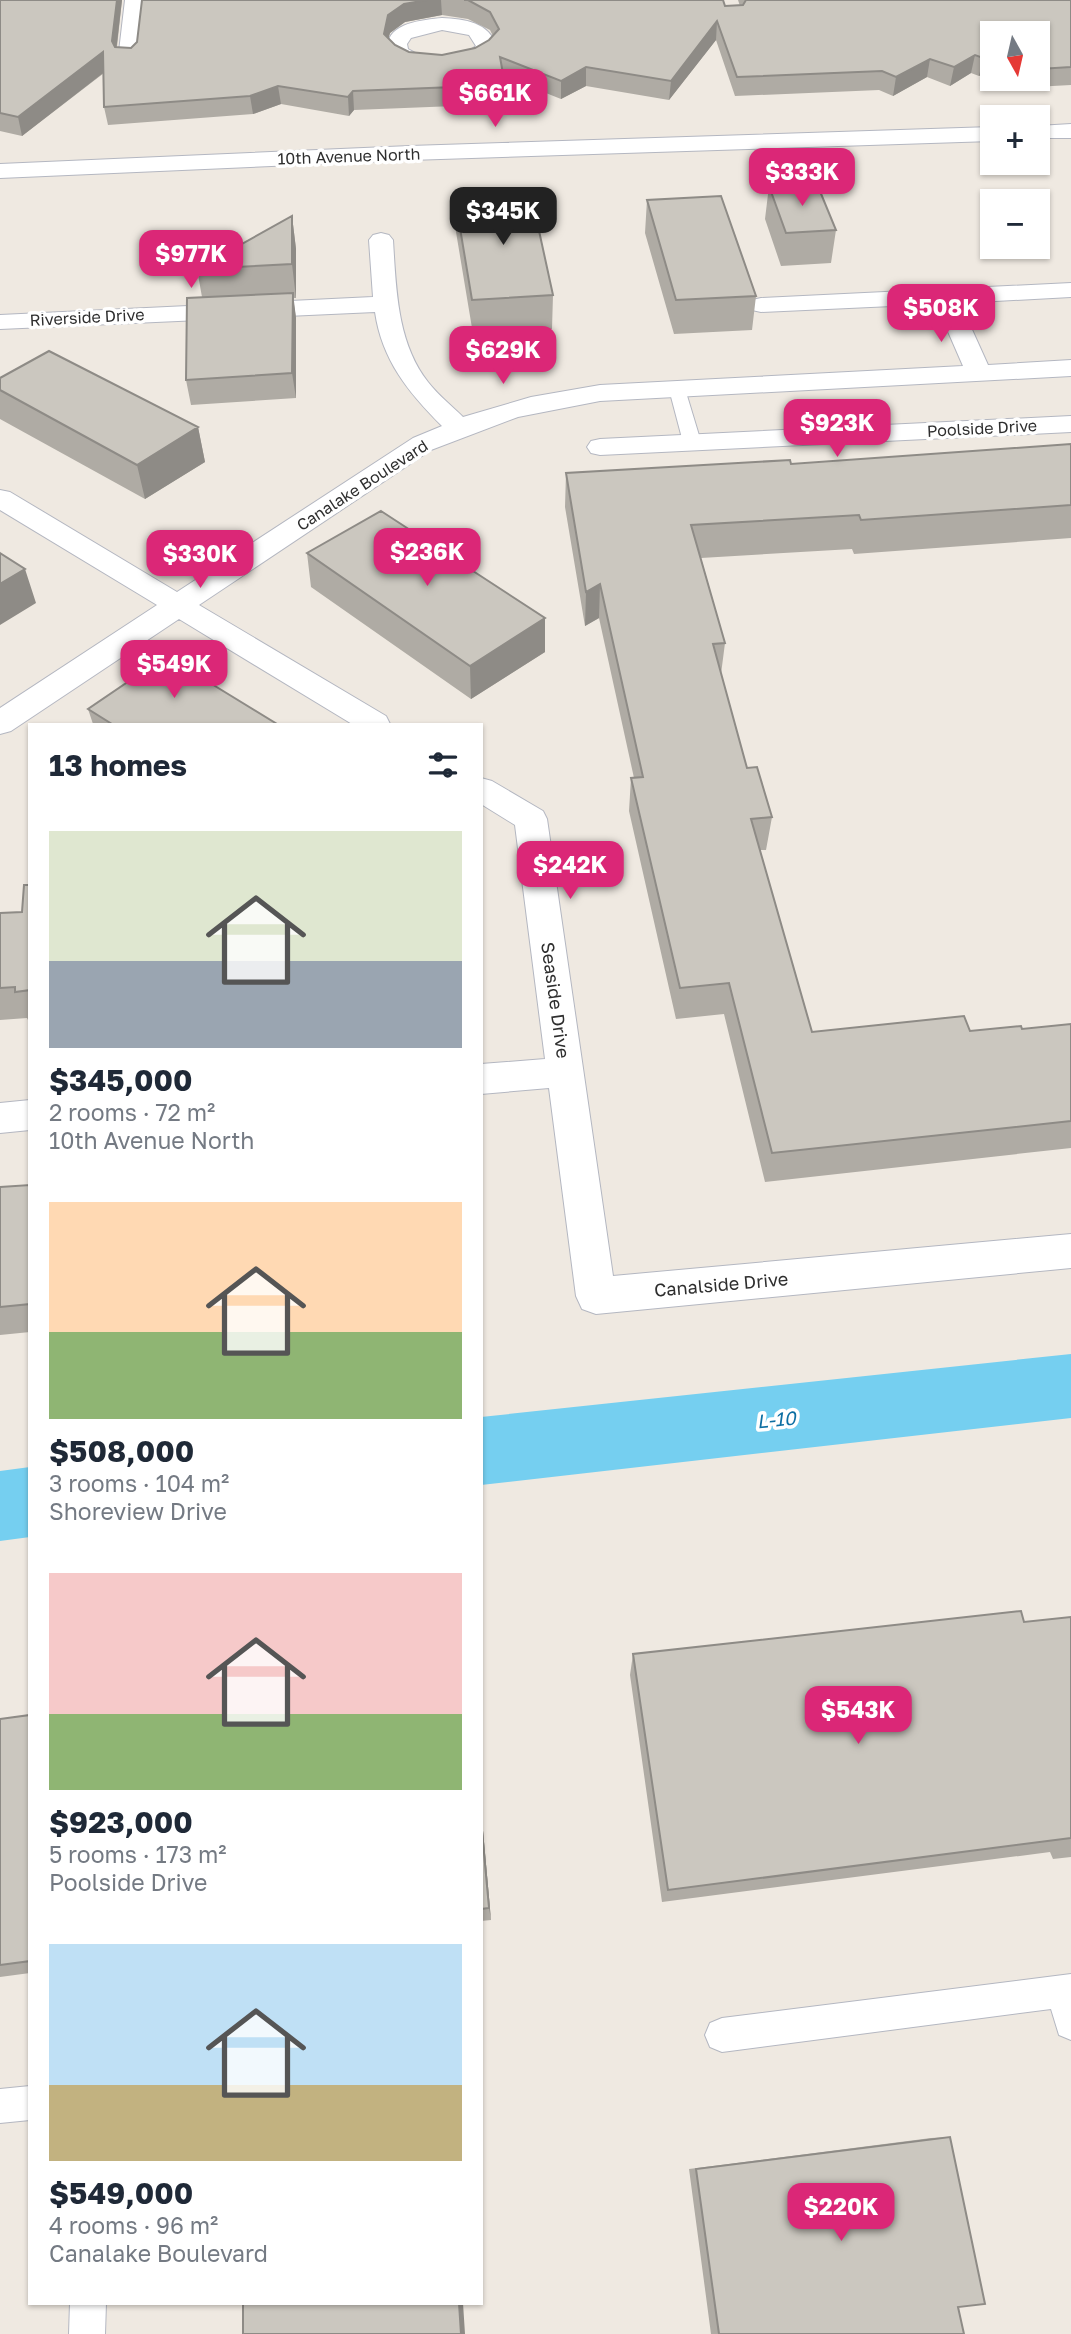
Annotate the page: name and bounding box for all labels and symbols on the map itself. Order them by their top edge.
north arrow [980,21,1050,91]
pin: $661K [446,69,544,129]
street label: 10th Avenue North [277,144,421,168]
pin: $333K [753,148,851,208]
pin: $345K [454,188,552,247]
pin: $977K [142,230,240,290]
pin: $508K [892,284,990,344]
street label: Riverside Drive [29,304,145,330]
pin: $629K [454,326,552,386]
pin: $923K [788,400,886,459]
street label: Poolside Drive [926,415,1038,441]
street label: Canalake Boulevard [293,435,431,535]
pin: $236K [378,528,476,588]
pin: $330K [151,530,249,590]
pin: $549K [125,640,223,700]
pin: $242K [521,842,619,901]
street label: Seaside Drive [537,940,575,1060]
street label: Canalside Drive [653,1267,789,1301]
water label: L-10 [755,1405,798,1432]
pin: $543K [809,1686,907,1746]
pin: $220K [792,2184,890,2243]

